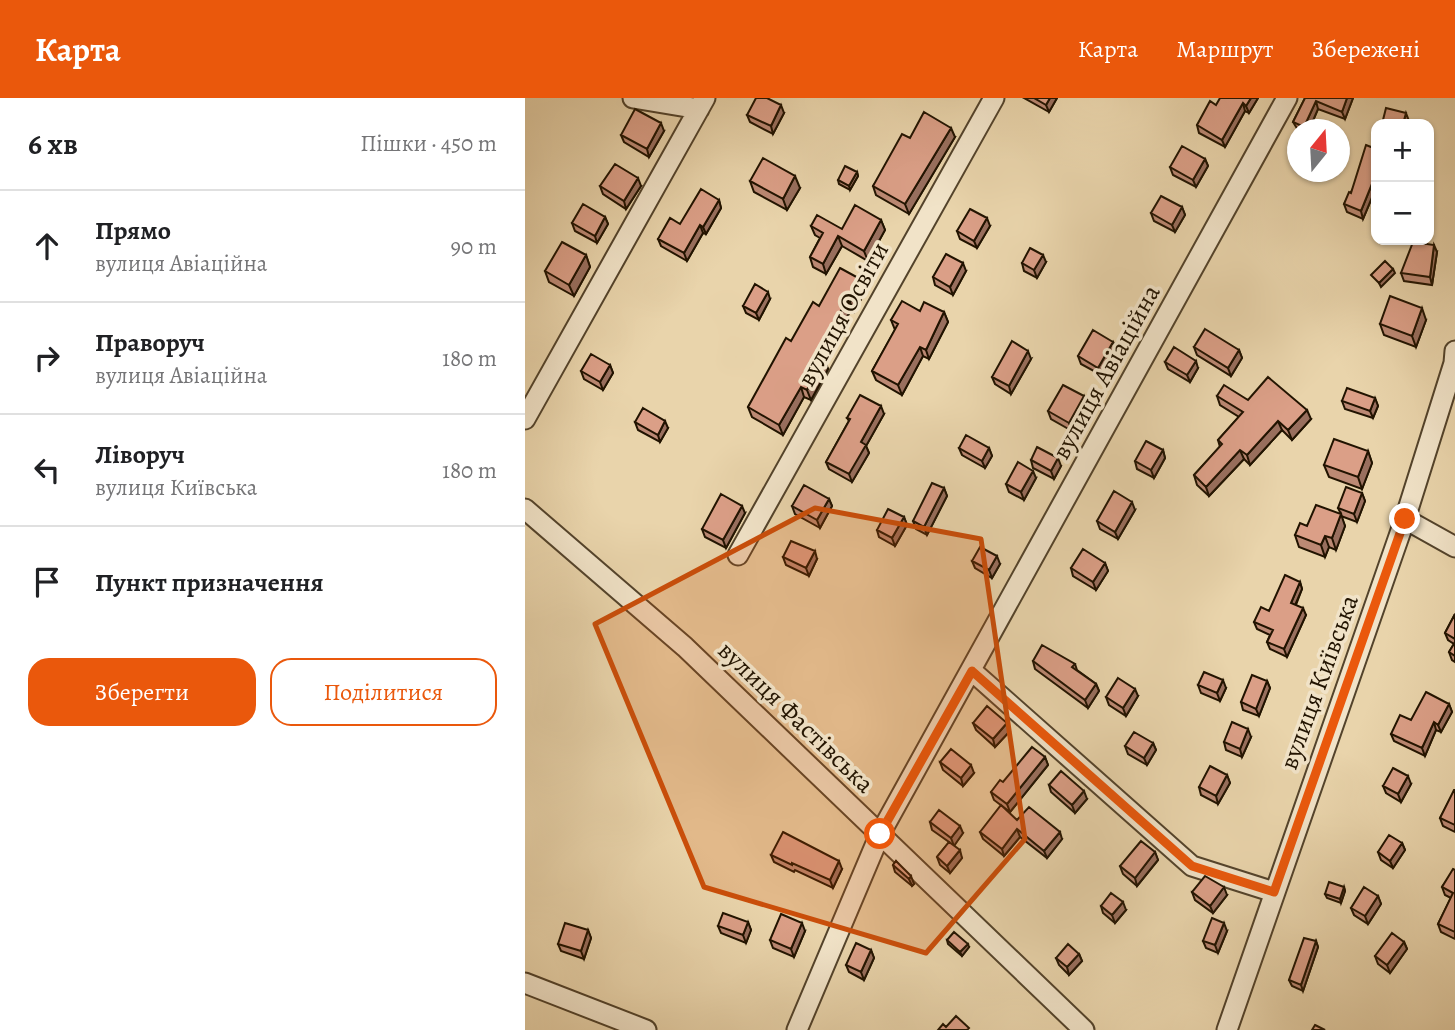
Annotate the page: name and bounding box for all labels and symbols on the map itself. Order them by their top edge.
north arrow [1287,119,1350,182]
street label: вулиця Освіти [789,235,897,393]
street label: вулиця Авіаційна [1043,278,1169,466]
route end [1389,503,1420,534]
street label: вулиця Київська [1271,590,1367,774]
street label: вулиця Фастівська [710,633,882,801]
route start [864,818,895,849]

